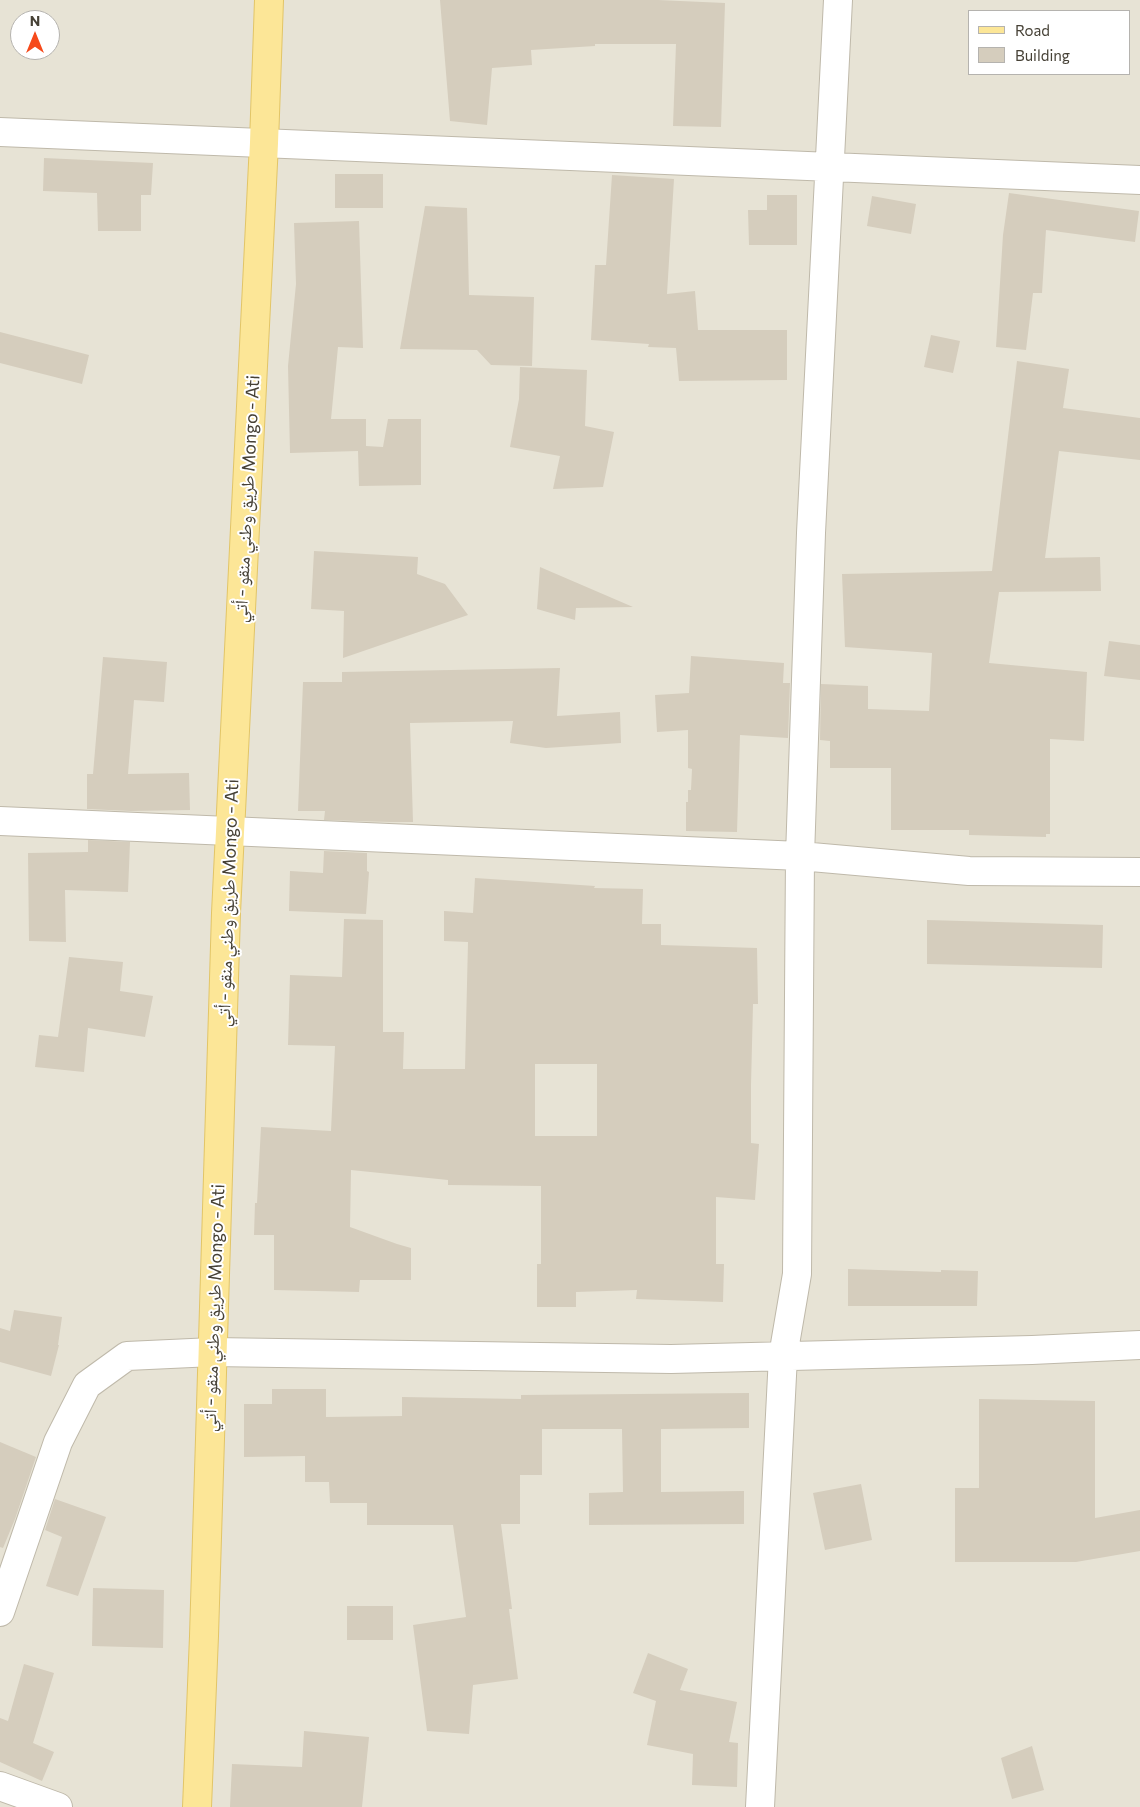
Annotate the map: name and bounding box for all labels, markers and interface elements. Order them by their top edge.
north arrow [10,10,60,60]
legend [968,10,1130,75]
text: N [30,12,40,29]
text: Road [1015,21,1050,39]
text: Building [1015,46,1070,64]
street label: طريق وطني منقو - أتي Mongo - Ati [230,375,264,623]
street label: طريق وطني منقو - أتي Mongo - Ati [213,779,243,1027]
street label: طريق وطني منقو - أتي Mongo - Ati [199,1184,229,1432]

